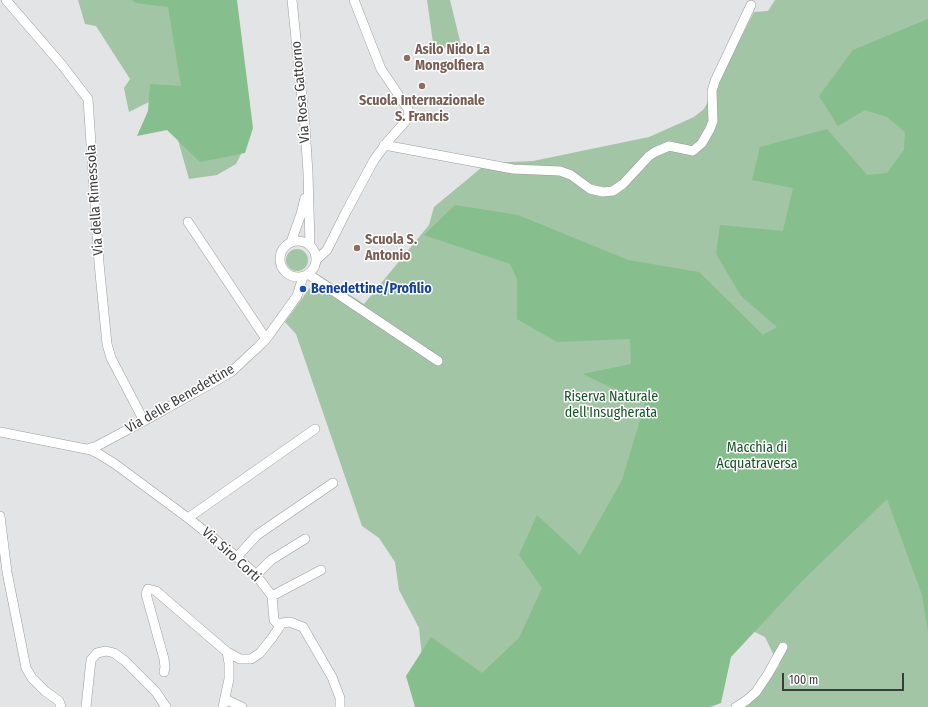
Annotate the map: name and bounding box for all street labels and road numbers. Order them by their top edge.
street label: Via Rosa Gattorno [288,40,314,144]
street label: Via della Rimessola [83,144,107,256]
street label: Via delle Benedettine [123,361,237,437]
street label: Via Siro Corti [198,524,264,586]

